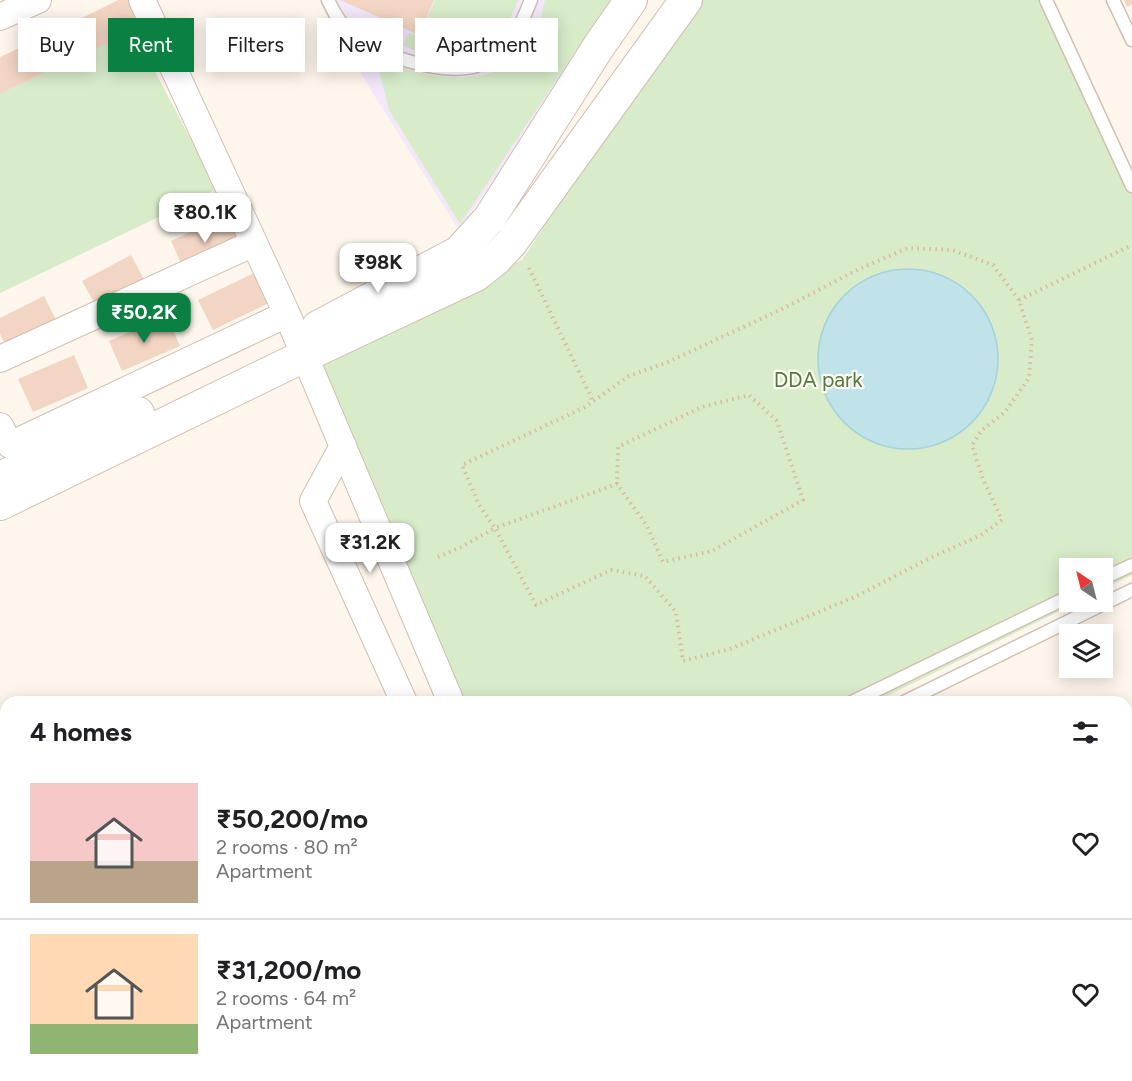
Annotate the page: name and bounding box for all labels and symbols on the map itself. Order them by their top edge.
pin: ₹80.1K [156,193,254,244]
pin: ₹98K [342,243,414,294]
pin: ₹50.2K [95,293,193,344]
park label: DDA park [774,367,863,392]
pin: ₹31.2K [321,523,419,574]
north arrow [1059,558,1113,612]

